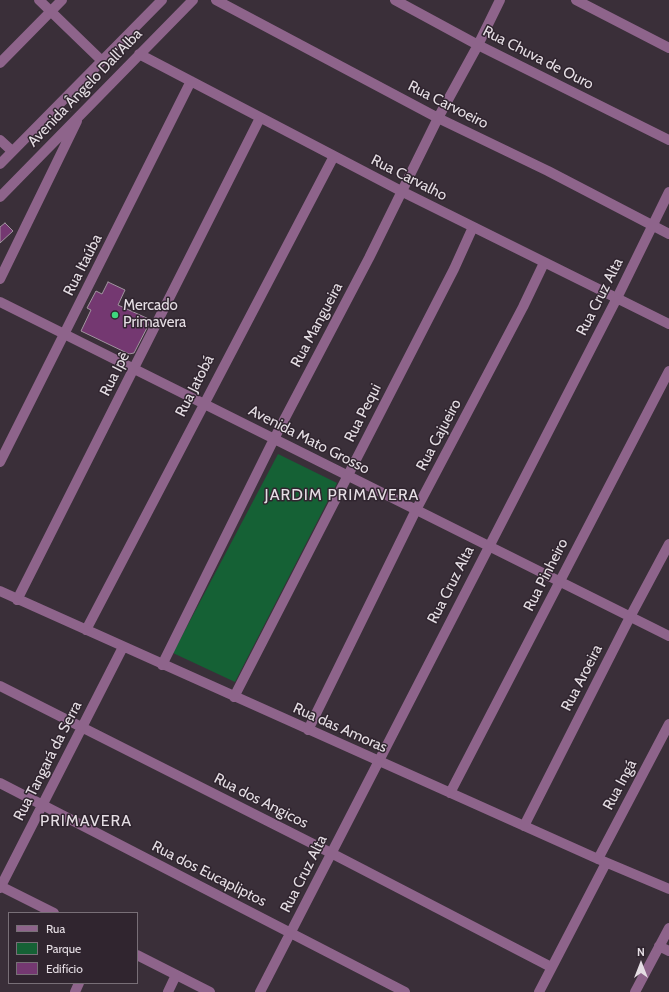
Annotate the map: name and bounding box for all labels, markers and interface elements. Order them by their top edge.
street label: Rua Chuva de Ouro [480,22,596,94]
street label: Avenida Ângelo Dall'Alba [24,25,146,151]
street label: Rua Carvoeiro [405,77,491,133]
street label: Rua Carvalho [368,151,450,205]
street label: Rua Itaúba [60,231,106,299]
street label: Rua Cruz Alta [573,255,627,339]
street label: Rua Mangueira [287,280,347,370]
place label: Mercado Primavera [123,297,186,332]
marker: Mercado Primavera [110,310,120,320]
street label: Rua Ipê [96,349,134,399]
street label: Rua Jatobá [172,352,218,420]
street label: Rua Pequi [341,381,385,445]
street label: Rua Cajueiro [413,396,465,474]
street label: Avenida Mato Grosso [246,402,372,478]
district label: JARDIM PRIMAVERA [265,485,419,505]
street label: Rua Pinheiro [520,536,572,614]
street label: Rua Cruz Alta [424,543,478,627]
street label: Rua Aroeira [558,642,606,714]
street label: Rua Tangará da Serra [10,698,86,824]
street label: Rua das Amoras [290,699,390,757]
street label: Rua Ingá [599,757,641,813]
street label: Rua dos Angicos [211,770,311,832]
district label: PRIMAVERA [40,811,132,831]
street label: Rua Cruz Alta [277,832,331,916]
street label: Rua dos Eucapliptos [149,837,269,911]
legend [8,912,138,984]
text: Rua [46,921,65,936]
text: Parque [46,941,81,956]
north arrow [621,944,661,984]
text: N [637,945,645,959]
text: Edifício [46,961,83,976]

